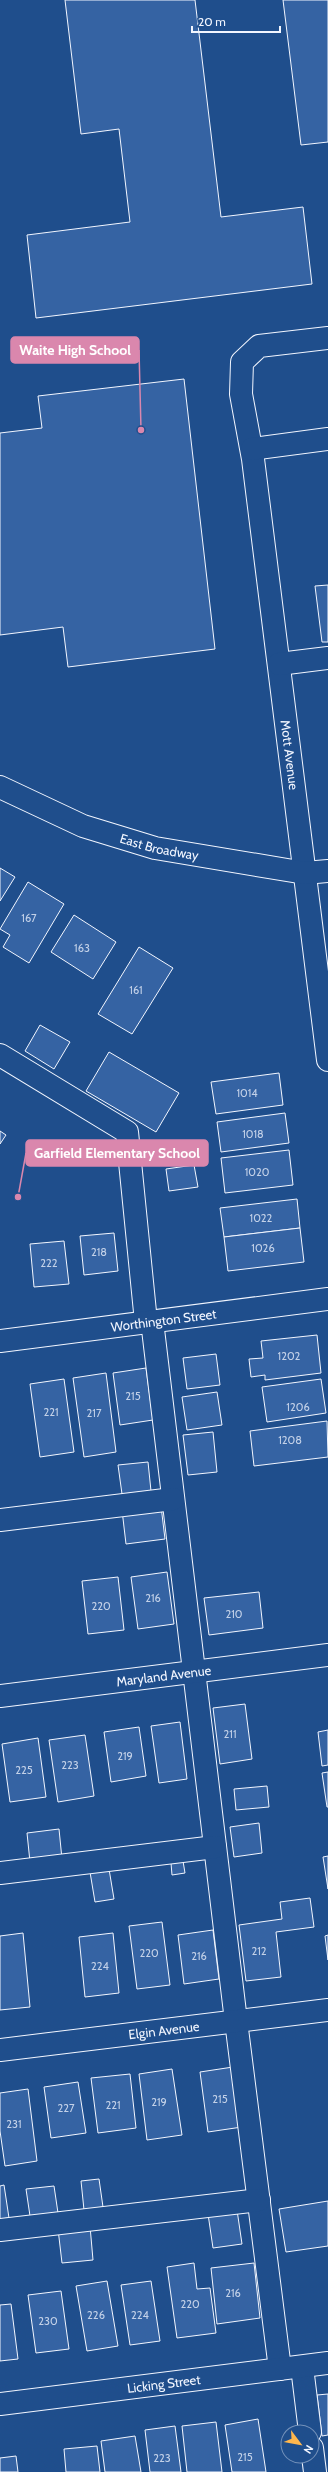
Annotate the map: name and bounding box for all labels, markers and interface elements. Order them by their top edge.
scale bar [192,8,280,34]
text: 20 m [198,14,226,29]
callout: Waite High School [11,337,139,363]
text: Waite High School [19,341,131,359]
street label: Mott Avenue [278,719,302,791]
street label: East Broadway [118,830,200,863]
house number: 167 [21,911,37,925]
house number: 163 [74,941,90,955]
house number: 161 [129,983,143,997]
house number: 1014 [236,1086,258,1100]
house number: 1018 [242,1127,264,1141]
callout: Garfield Elementary School [26,1140,208,1166]
text: Garfield Elementary School [34,1144,200,1162]
house number: 1020 [245,1165,270,1179]
house number: 1022 [250,1211,273,1225]
house number: 1026 [251,1241,275,1255]
house number: 218 [91,1245,107,1259]
house number: 222 [40,1256,58,1270]
street label: Worthington Street [110,1305,218,1335]
house number: 1202 [278,1349,301,1363]
house number: 215 [125,1389,141,1403]
house number: 1206 [286,1400,310,1414]
house number: 221 [43,1405,59,1419]
house number: 217 [87,1406,102,1420]
house number: 1208 [278,1433,302,1447]
house number: 216 [145,1591,161,1605]
house number: 220 [91,1599,111,1613]
house number: 210 [225,1607,243,1621]
street label: Maryland Avenue [115,1662,212,1689]
house number: 211 [224,1727,236,1741]
house number: 219 [117,1749,133,1763]
house number: 223 [61,1758,79,1772]
house number: 225 [15,1763,33,1777]
house number: 212 [251,1944,267,1958]
house number: 220 [139,1946,159,1960]
house number: 216 [191,1949,207,1963]
house number: 224 [91,1959,110,1973]
street label: Elgin Avenue [127,2018,200,2042]
house number: 215 [212,2092,228,2106]
house number: 219 [151,2095,167,2109]
house number: 221 [105,2098,121,2112]
house number: 227 [57,2101,75,2115]
house number: 231 [6,2117,22,2131]
house number: 216 [225,2286,241,2300]
house number: 220 [180,2297,200,2311]
house number: 226 [87,2308,105,2322]
house number: 224 [131,2308,150,2322]
house number: 230 [38,2314,58,2328]
street label: Licking Street [126,2371,202,2396]
north arrow [280,2424,320,2464]
text: N [300,2442,316,2456]
house number: 215 [237,2450,253,2464]
house number: 223 [153,2451,171,2465]

